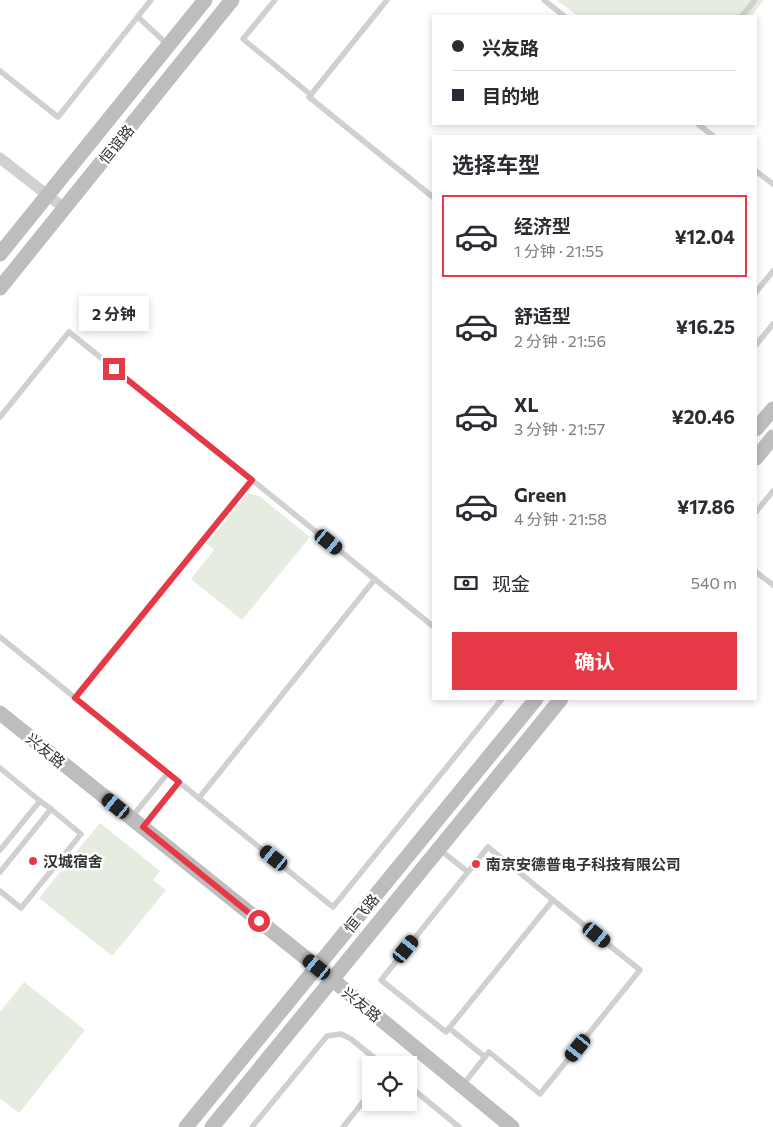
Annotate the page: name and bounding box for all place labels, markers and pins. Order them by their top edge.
place label: 汉城宿舍 [43,852,103,870]
marker: 汉城宿舍 [27,855,39,867]
place label: 南京安德普电子科技有限公司 [486,855,681,873]
marker: 南京安德普电子科技有限公司 [470,858,482,870]

